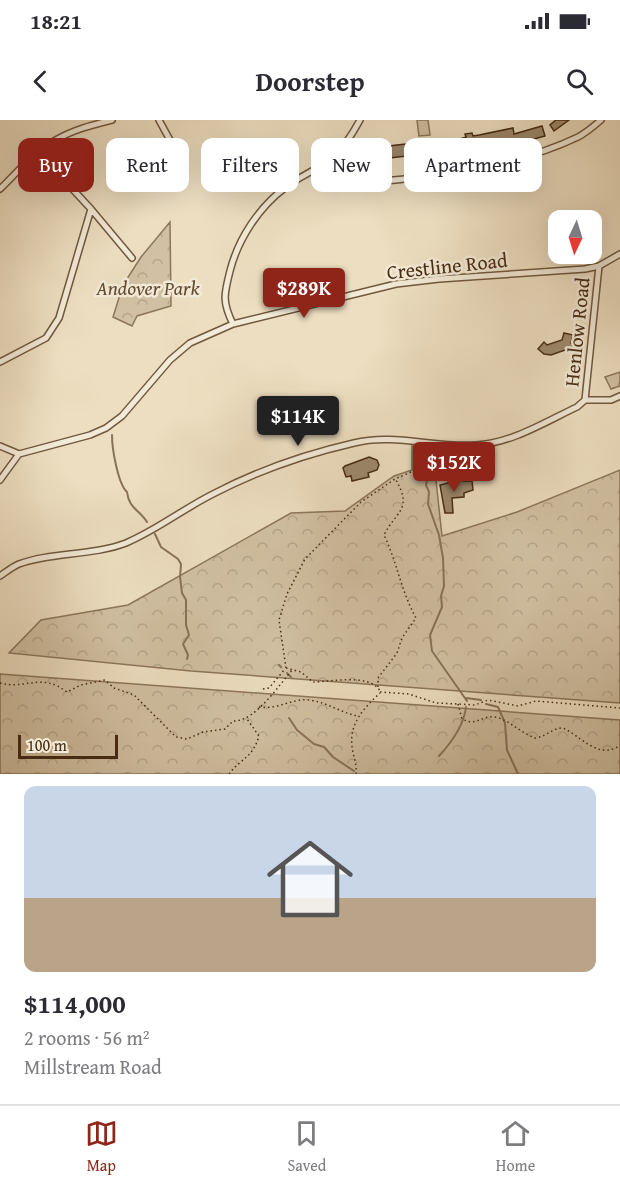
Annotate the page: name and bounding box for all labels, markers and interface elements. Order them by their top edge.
text: 18:21 [30,5,82,37]
text: Doorstep [255,61,365,101]
icon: back [24,65,57,98]
icon: search [563,65,596,98]
chip: Buy [18,138,94,192]
chip: Rent [106,138,189,192]
chip: Filters [201,138,299,192]
chip: New [311,138,392,192]
chip: Apartment [404,138,542,192]
north arrow [548,210,602,264]
map controls [548,210,602,264]
street label: Crestline Road [385,245,509,286]
pin: $289K [262,268,346,319]
park label: Andover Park [95,273,201,302]
text: $289K [277,273,331,302]
street label: Henlow Road [556,275,597,388]
pin: $114K [256,396,340,447]
text: $114K [271,401,325,430]
pin: $152K [412,442,496,493]
text: $152K [427,447,481,476]
scale bar [18,732,118,760]
text: 100 m [27,733,67,757]
icon: home [256,825,364,933]
text: $114,000 [24,984,126,1023]
text: 2 rooms · 56 m² [24,1023,150,1052]
text: Millstream Road [24,1052,162,1081]
tab: Map [85,1117,118,1177]
tab: Saved [287,1117,326,1177]
tab: Home [496,1117,535,1177]

